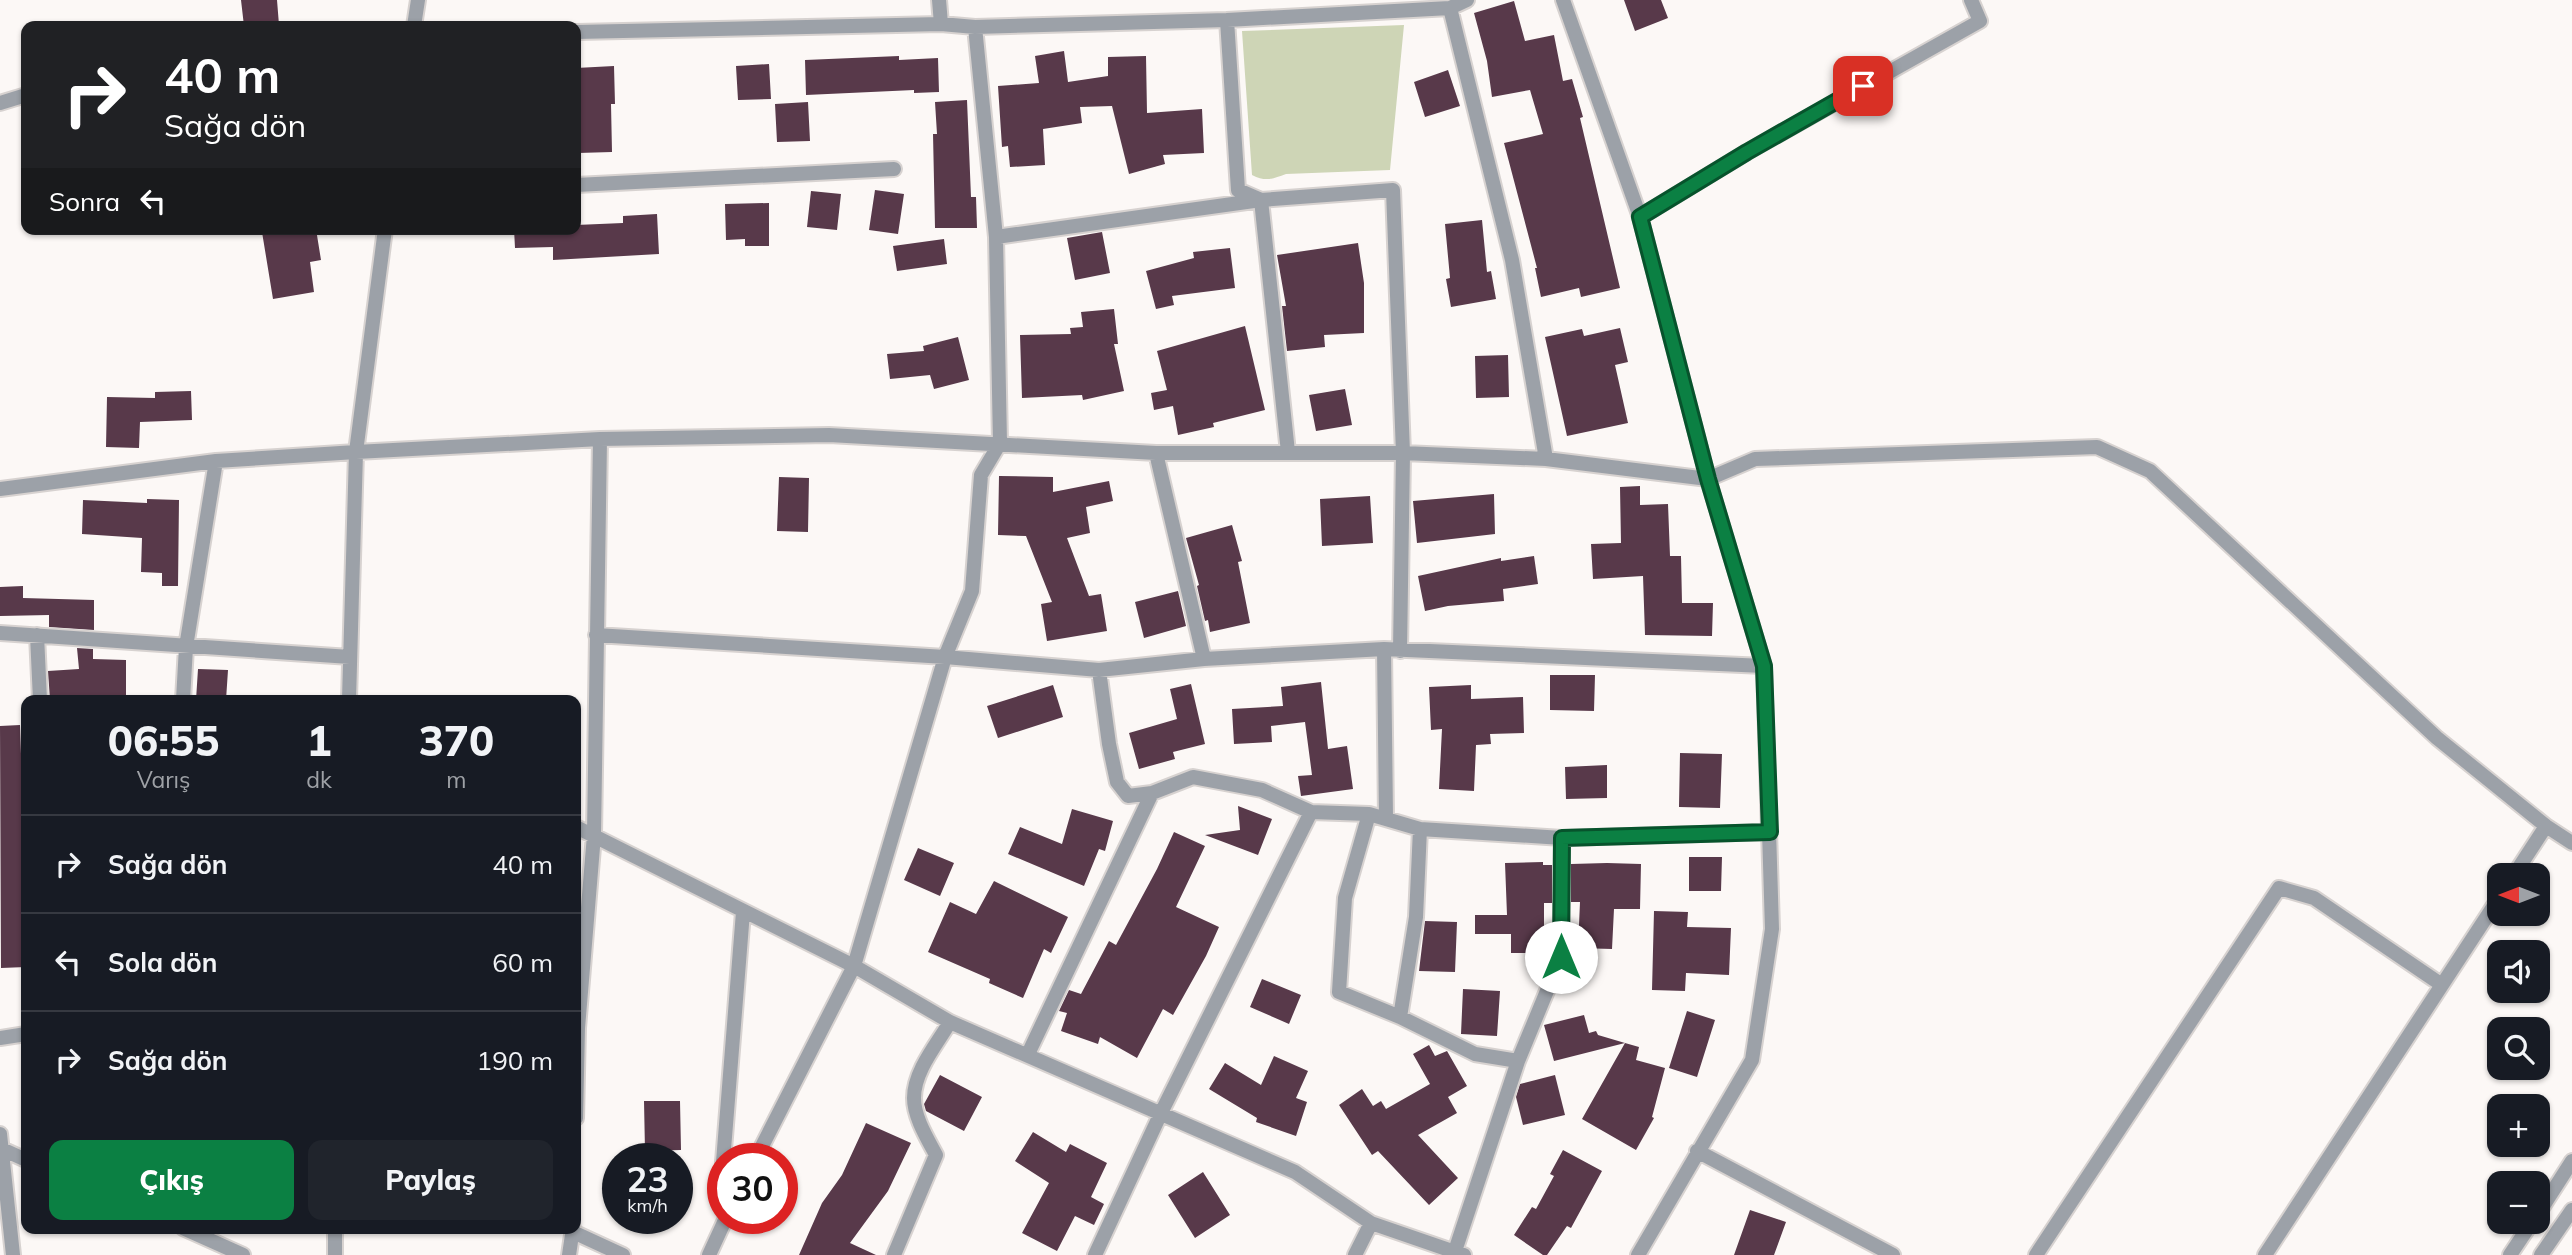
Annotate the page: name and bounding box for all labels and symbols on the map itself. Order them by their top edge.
pin [1833,56,1893,116]
north arrow [2487,863,2550,926]
position arrow [1524,920,1598,994]
speed limit sign: 30 [707,1143,798,1234]

